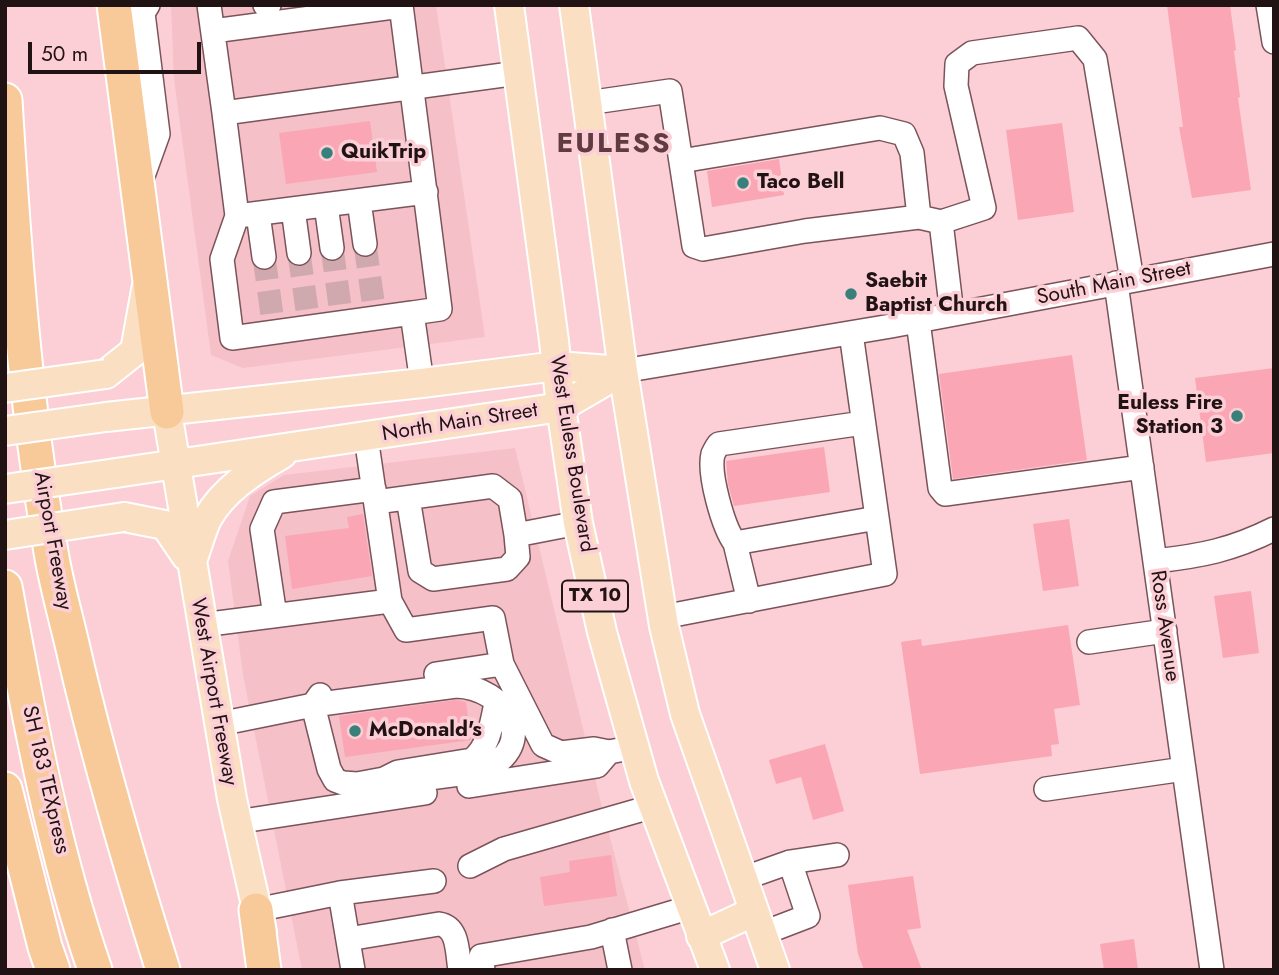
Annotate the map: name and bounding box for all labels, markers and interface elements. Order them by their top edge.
scale bar [32,28,205,72]
text: 50 m [41,39,88,69]
district label: EULESS [557,128,671,162]
place label: QuikTrip [341,140,426,166]
marker: QuikTrip [319,145,335,161]
place label: Taco Bell [757,170,844,196]
marker: Taco Bell [735,175,751,191]
street label: South Main Street [1035,257,1193,311]
place label: Saebit Baptist Church [865,269,1008,319]
marker: Saebit Baptist Church [843,286,859,302]
street label: West Euless Boulevard [543,354,599,554]
place label: Euless Fire Station 3 [1117,391,1223,441]
street label: North Main Street [380,398,540,448]
marker: Euless Fire Station 3 [1229,408,1245,424]
street label: Airport Freeway [27,470,77,612]
street label: Ross Avenue [1144,569,1184,683]
road number: TX 10 [562,580,628,611]
street label: West Airport Freeway [184,596,242,788]
street label: SH 183 TEXpress [16,704,74,856]
place label: McDonald's [369,718,482,744]
marker: McDonald's [347,723,363,739]

